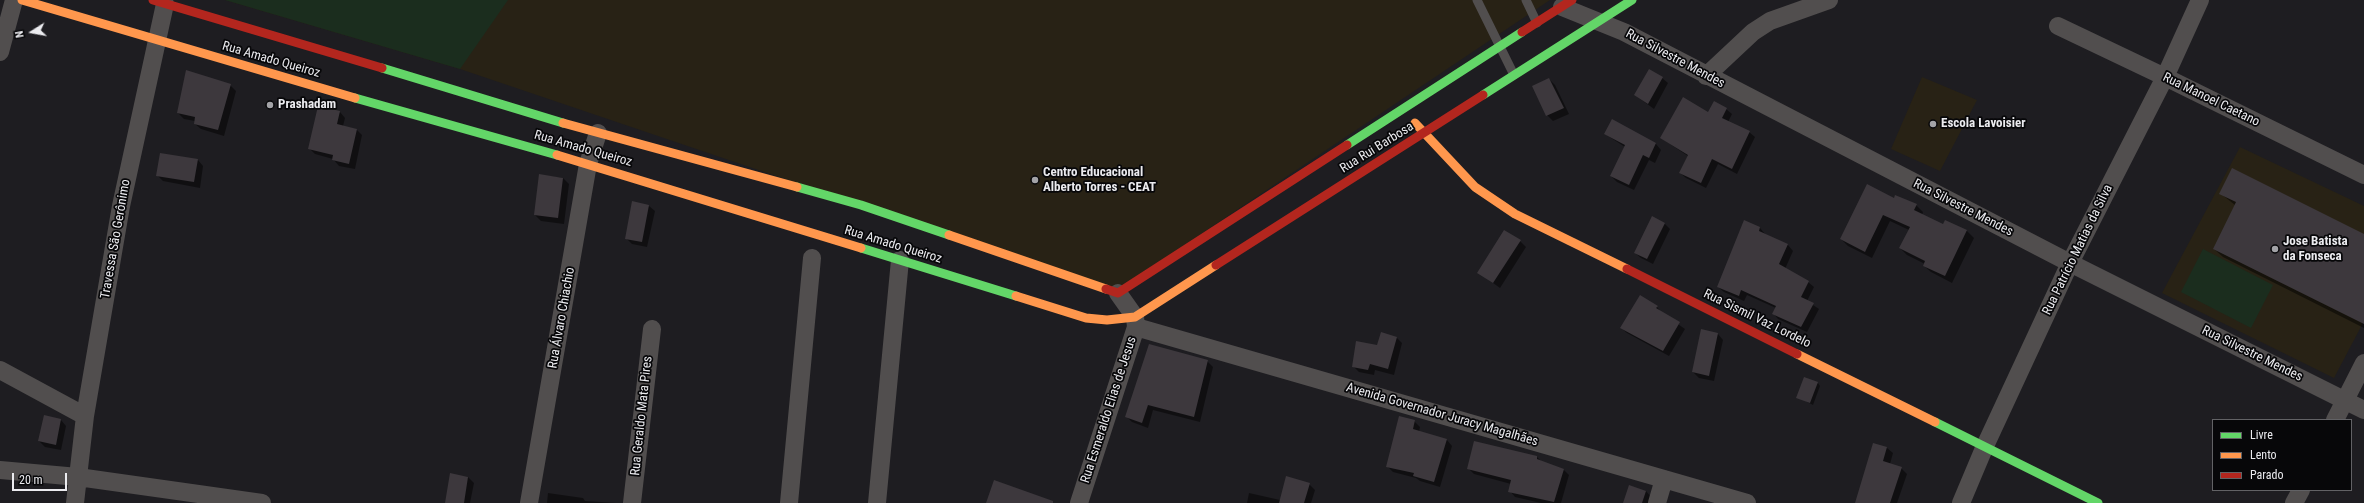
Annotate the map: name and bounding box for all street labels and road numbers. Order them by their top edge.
street label: Rua Silvestre Mendes [1623,26,1727,92]
street label: Rua Amado Queiroz [220,39,322,81]
street label: Rua Manoel Caetano [2160,70,2262,130]
street label: Rua Rui Barbosa [1337,119,1417,177]
street label: Rua Amado Queiroz [532,128,634,170]
street label: Rua Silvestre Mendes [1910,176,2016,240]
street label: Travessa São Gerônimo [98,178,134,300]
street label: Rua Patrício Matias da Silva [2040,182,2116,318]
street label: Rua Amado Queiroz [842,223,944,267]
street label: Rua Álvaro Chiachio [545,266,579,370]
street label: Rua Sismil Vaz Lordelo [1701,286,1813,352]
street label: Rua Silvestre Mendes [2199,323,2305,385]
street label: Rua Esmeraldo Elias de Jesus [1078,335,1140,485]
street label: Rua Geraldo Mata Pires [628,355,656,477]
street label: Avenida Governador Juracy Magalhães [1344,380,1540,450]

